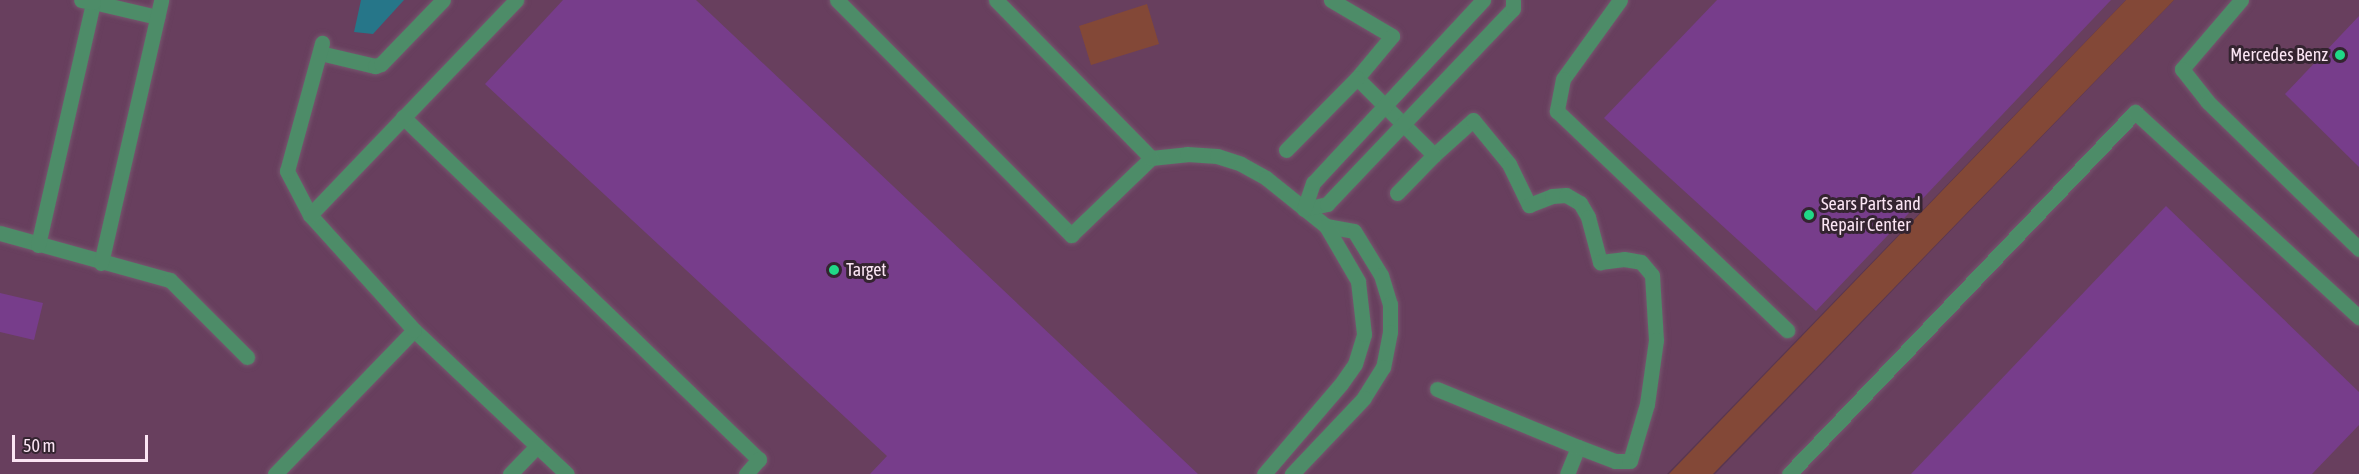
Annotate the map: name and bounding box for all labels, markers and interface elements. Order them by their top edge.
place label: Mercedes Benz [2230,44,2328,66]
marker: Mercedes Benz [2333,48,2347,62]
place label: Sears Parts and Repair Center [1821,194,1921,236]
marker: Sears Parts and Repair Center [1802,208,1816,222]
place label: Target [846,259,887,281]
marker: Target [827,263,841,277]
scale bar [15,423,152,461]
text: 50 m [23,435,55,456]

